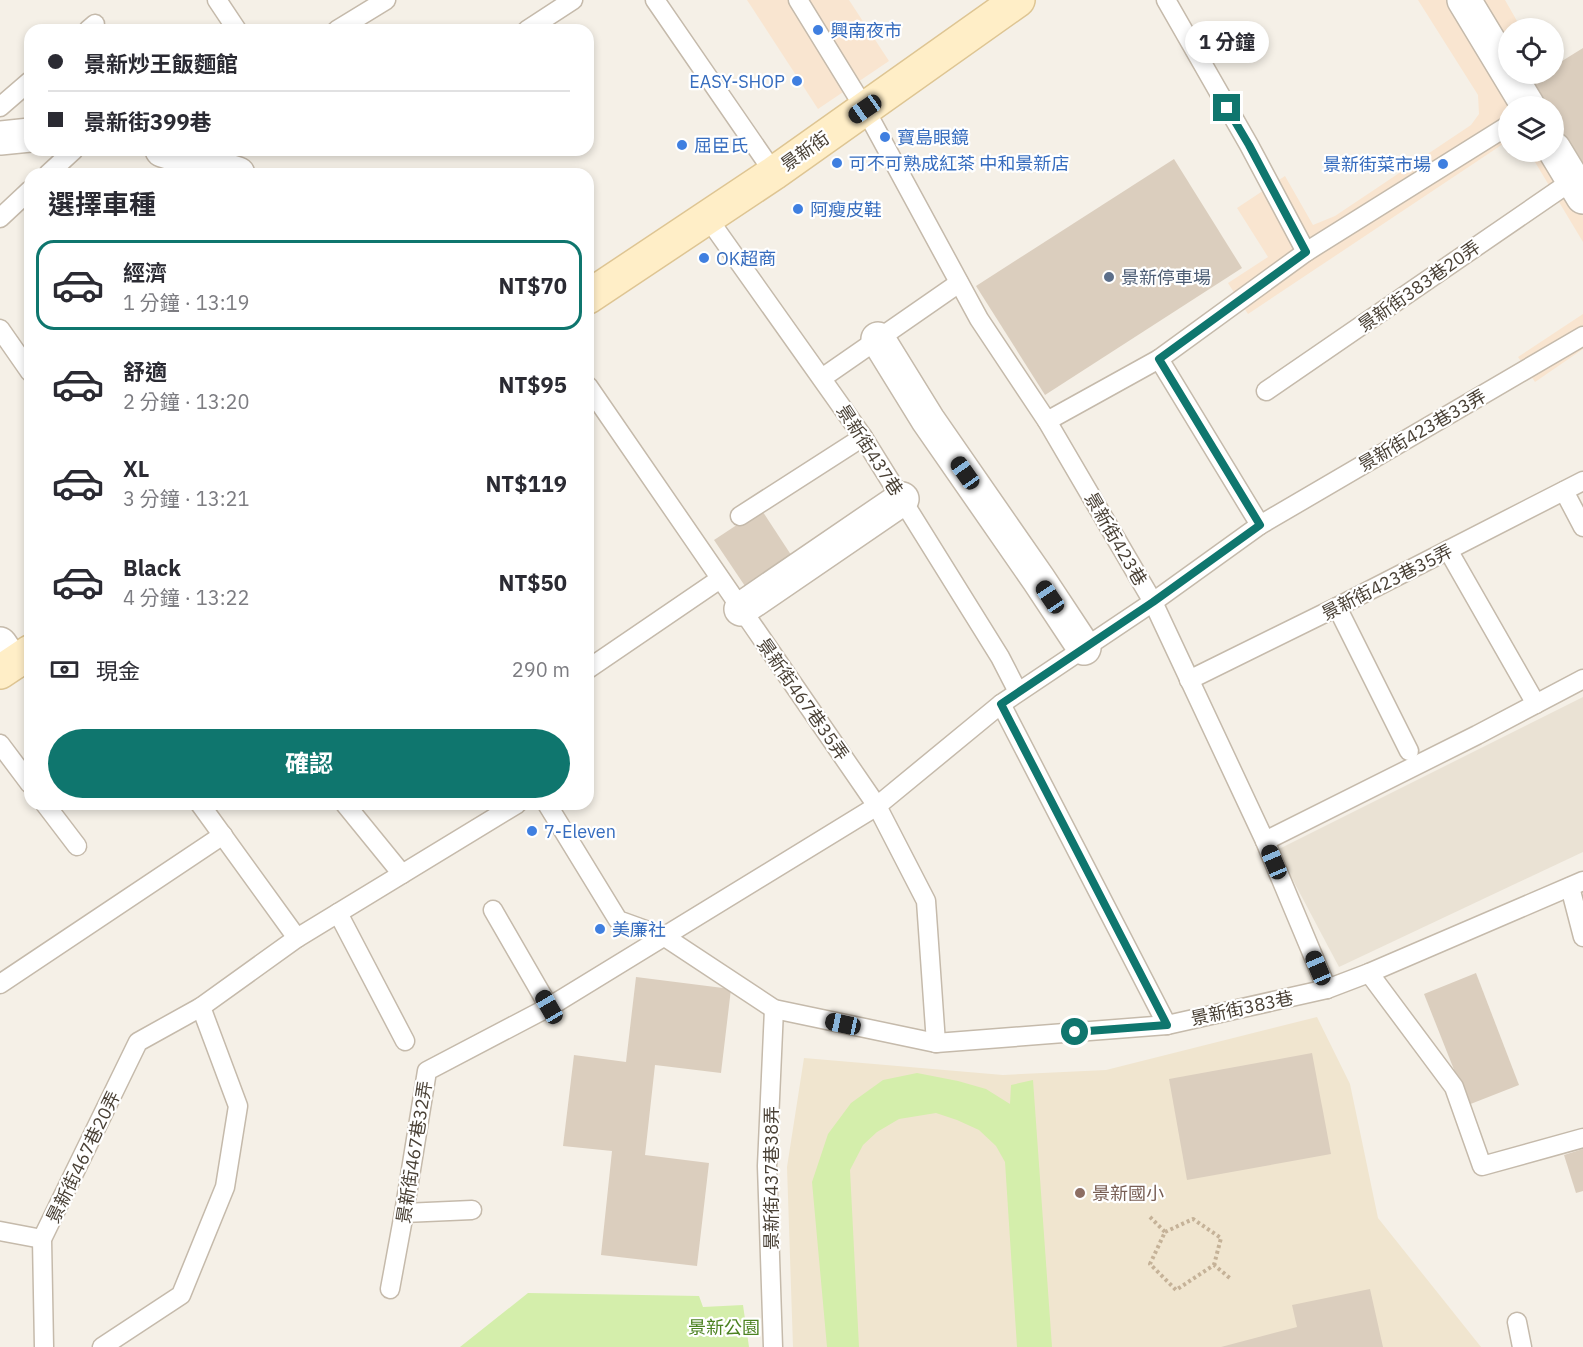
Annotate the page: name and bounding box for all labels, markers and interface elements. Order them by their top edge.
map controls [1498,18,1564,162]
button: locate [1498,18,1564,84]
place label: 興南夜市 [830,19,902,42]
callout: 1 分鐘 [1185,21,1269,63]
marker: 興南夜市 [811,23,825,37]
text: 1 分鐘 [1199,28,1255,55]
text: 景新炒王飯麵館 [84,49,238,78]
place label: EASY-SHOP [689,70,785,93]
marker: EASY-SHOP [790,74,804,88]
car [845,91,885,127]
route end [1213,94,1240,121]
button: layers [1498,96,1564,162]
text: 景新街399巷 [84,107,212,136]
street label: 景新街 [776,126,834,176]
place label: 寶島眼鏡 [897,126,969,149]
marker: 寶島眼鏡 [878,130,892,144]
place label: 屈臣氏 [694,134,748,157]
marker: 屈臣氏 [675,138,689,152]
place label: 可不可熟成紅茶 中和景新店 [849,152,1069,175]
place label: 景新街菜市場 [1323,153,1431,176]
marker: 可不可熟成紅茶 中和景新店 [830,156,844,170]
marker: 景新街菜市場 [1436,157,1450,171]
text: 選擇車種 [48,186,156,221]
place label: 阿瘦皮鞋 [810,198,882,221]
marker: 阿瘦皮鞋 [791,202,805,216]
street label: 景新街383巷20弄 [1353,235,1485,337]
place label: OK超商 [716,247,776,270]
marker: OK超商 [697,251,711,265]
icon: car [51,258,105,312]
text: 經濟 [123,258,167,287]
place label: 景新停車場 [1121,266,1211,289]
marker: 景新停車場 [1102,270,1116,284]
text: NT$70 [499,271,567,300]
text: 1 分鐘 · 13:19 [123,289,250,316]
icon: car [51,357,105,411]
text: 舒適 [123,357,167,386]
text: NT$95 [499,370,567,399]
street label: 景新街423巷33弄 [1354,384,1490,476]
text: 2 分鐘 · 13:20 [123,388,250,415]
street label: 景新街437巷 [832,400,908,500]
car [947,453,983,493]
text: XL [123,454,149,483]
icon: car [51,456,105,510]
text: NT$119 [485,469,567,498]
text: 3 分鐘 · 13:21 [123,485,250,512]
street label: 景新街423巷 [1080,488,1152,590]
street label: 景新街423巷35弄 [1318,539,1456,625]
text: Black [123,553,181,582]
icon: car [51,555,105,609]
text: NT$50 [499,568,567,597]
car [1032,577,1068,617]
text: 4 分鐘 · 13:22 [123,584,250,611]
street label: 景新街467巷35弄 [752,633,854,765]
icon: cash [48,653,81,686]
text: 現金 [96,656,140,685]
text: 290 m [512,656,570,683]
button: 確認 [48,729,570,798]
place label: 7-Eleven [544,820,616,843]
marker: 7-Eleven [525,824,539,838]
car [1259,842,1289,882]
place label: 美廉社 [612,918,666,941]
marker: 美廉社 [593,922,607,936]
car [1303,948,1333,988]
street label: 景新街383巷 [1189,986,1295,1030]
car [532,987,566,1027]
car [824,1011,862,1037]
route start [1061,1018,1088,1045]
street label: 景新街467巷32弄 [391,1079,437,1225]
street label: 景新街467巷20弄 [41,1087,125,1227]
street label: 景新街437巷38弄 [760,1106,783,1250]
place label: 景新國小 [1092,1182,1164,1205]
marker: 景新國小 [1073,1186,1087,1200]
park label: 景新公園 [688,1316,760,1339]

